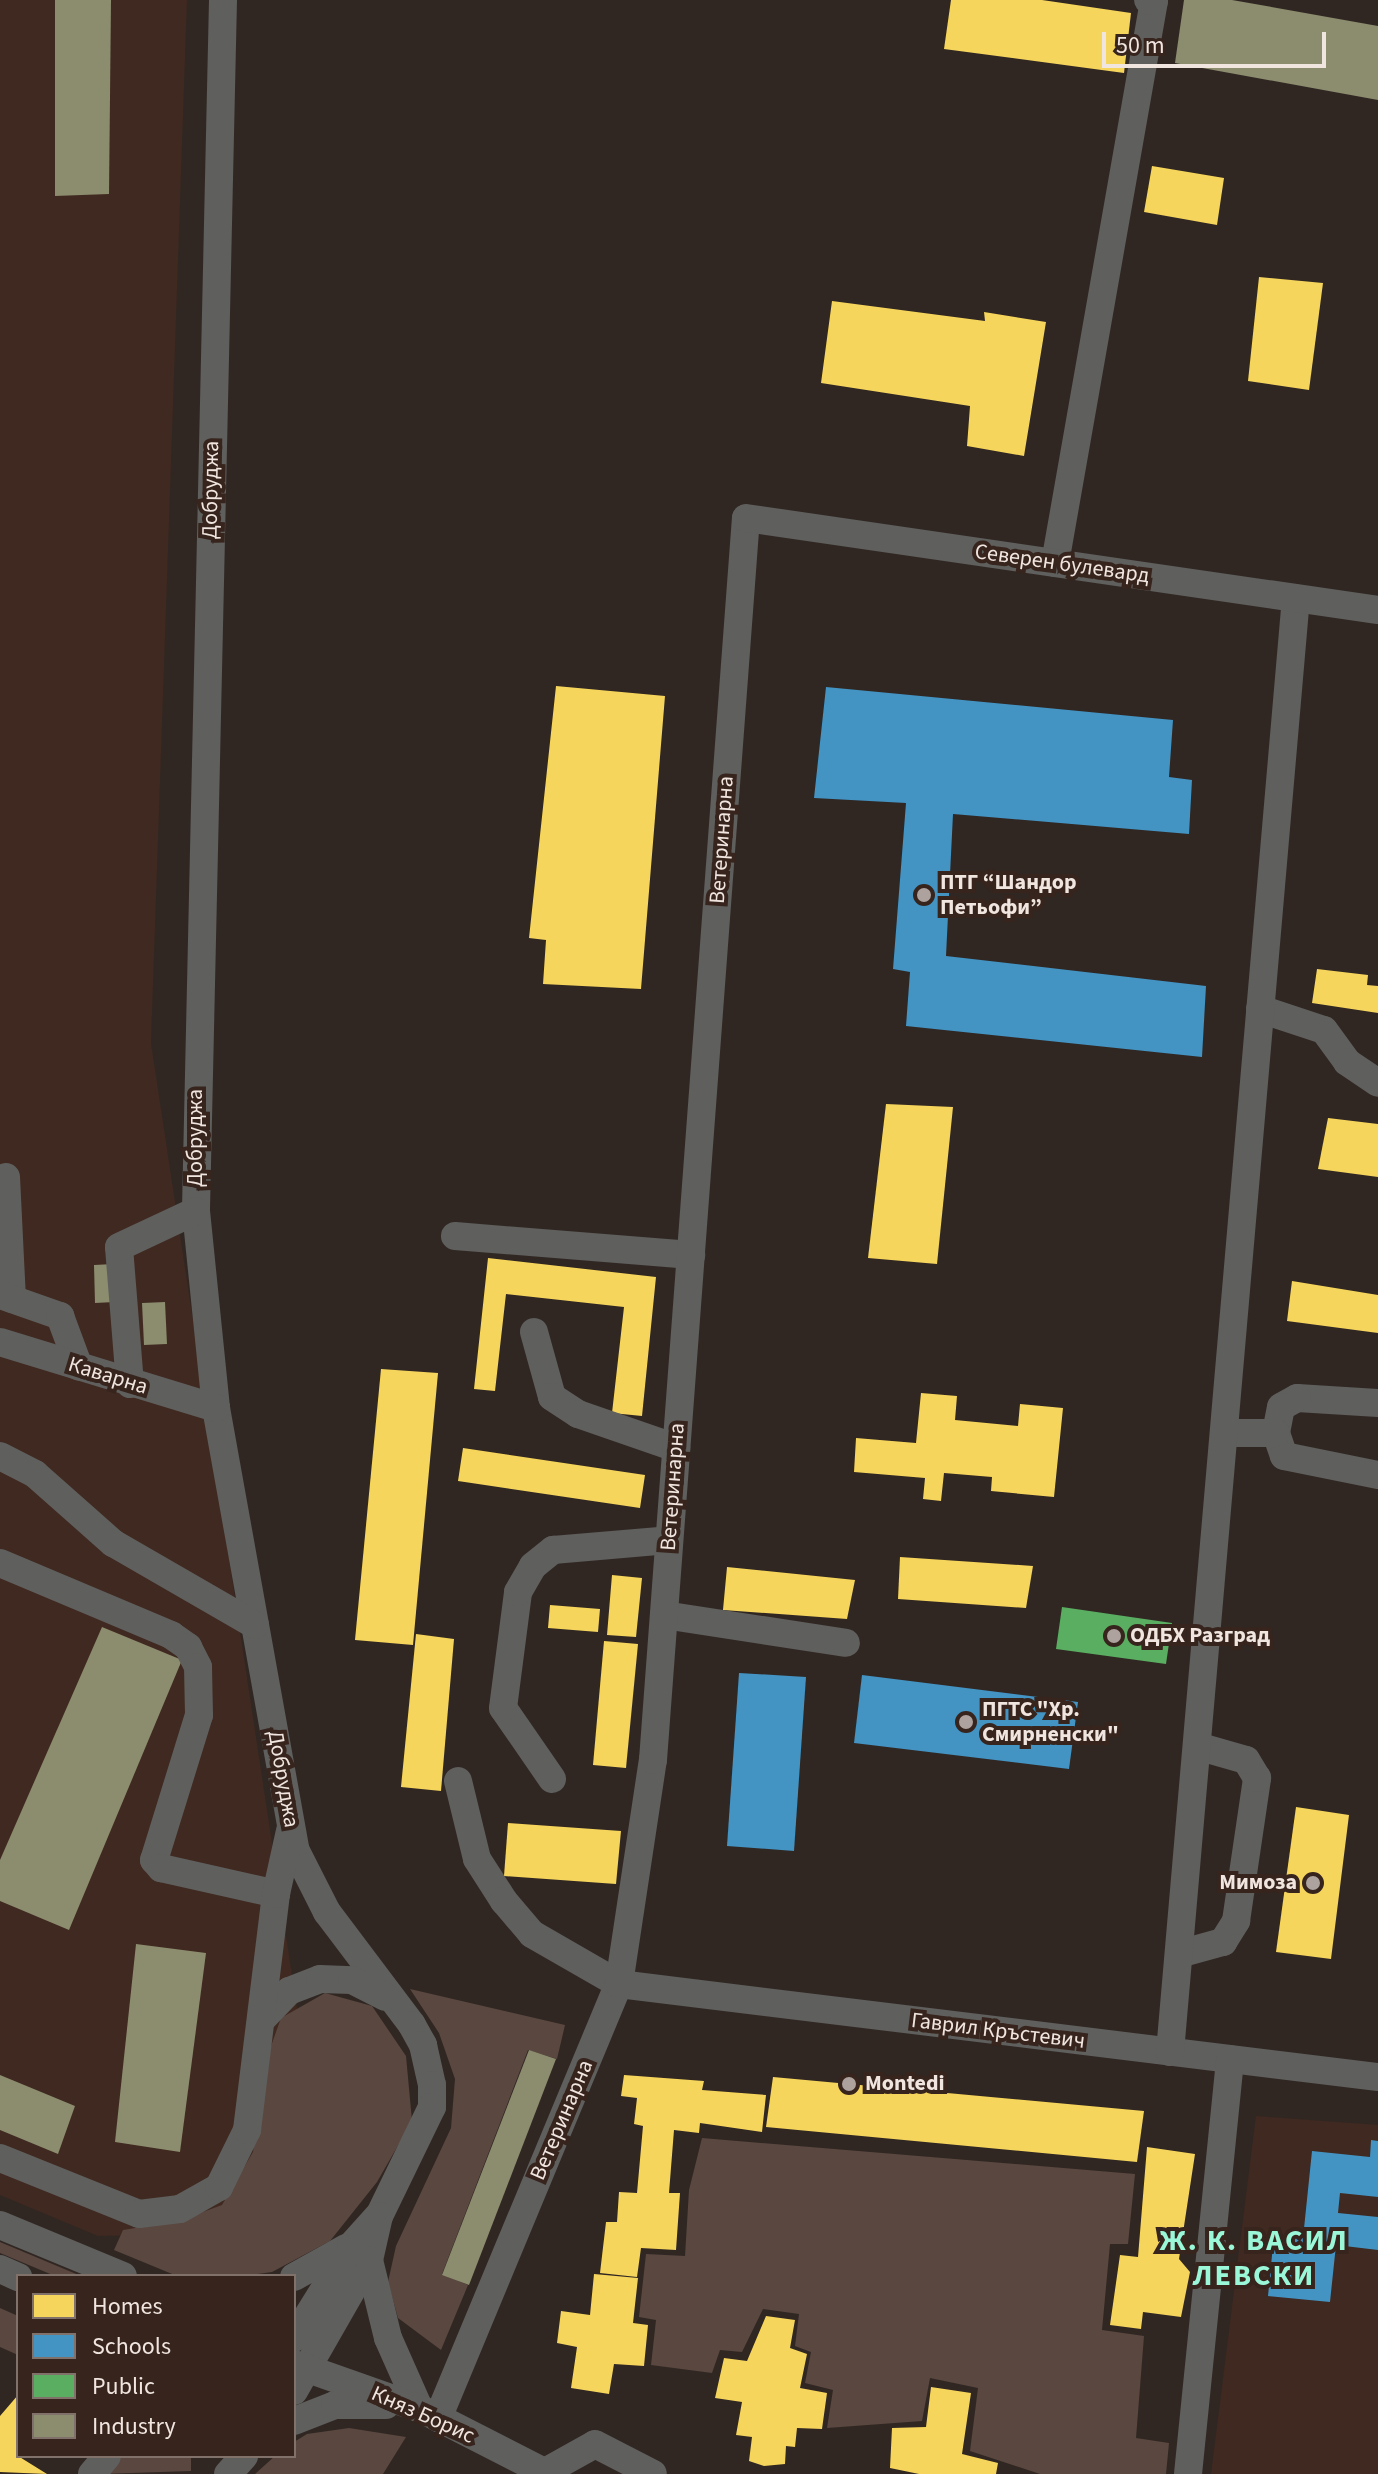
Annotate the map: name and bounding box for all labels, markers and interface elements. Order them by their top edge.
scale bar [1106,16,1330,66]
text: 50 m [1116,28,1165,63]
street label: Добруджа [197,441,225,539]
street label: Северен булевард [973,539,1151,589]
street label: Ветеринарна [704,775,740,905]
place label: ПТГ “Шандор Петьофи” [940,869,1077,920]
marker: ПТГ “Шандор Петьофи” [915,886,933,904]
street label: Добруджа [183,1089,209,1187]
street label: Каварна [65,1351,151,1401]
street label: Ветеринарна [655,1422,691,1552]
place label: ОДБХ Разград [1130,1623,1270,1649]
marker: ОДБХ Разград [1105,1627,1123,1645]
place label: ПГТС "Хр. Смирненски" [982,1696,1119,1748]
marker: ПГТС "Хр. Смирненски" [957,1713,975,1731]
street label: Добруджа [261,1728,305,1830]
place label: Мимоза [1219,1870,1297,1896]
marker: Мимоза [1304,1874,1322,1892]
street label: Гаврил Кръстевич [910,2007,1086,2055]
street label: Ветеринарна [525,2056,599,2184]
place label: Montedi [865,2071,945,2097]
marker: Montedi [840,2075,858,2093]
district label: Ж. К. ВАСИЛ ЛЕВСКИ [1159,2223,1349,2294]
legend [16,2274,296,2458]
text: Homes [92,2289,163,2324]
text: Schools [92,2329,171,2364]
text: Public [92,2369,155,2404]
street label: Княз Борис [367,2381,479,2449]
text: Industry [92,2409,176,2444]

